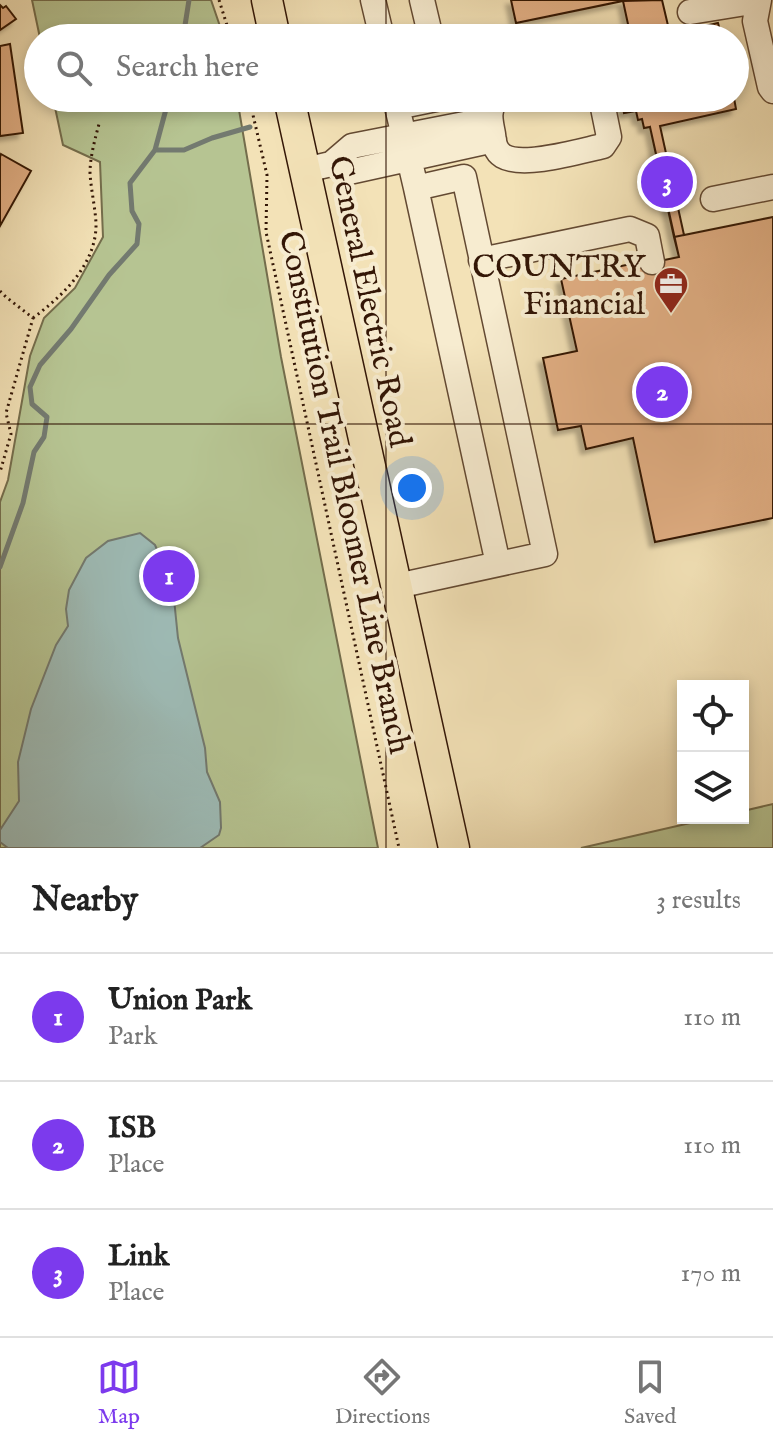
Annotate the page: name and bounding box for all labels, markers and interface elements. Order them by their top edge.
search box [24,24,749,112]
icon: search [52,46,96,90]
text: Search here [116,49,259,87]
street label: General Electric Road [318,152,420,452]
pin: 3 [641,152,693,212]
street label: Constitution Trail Bloomer Line Branch [268,227,419,758]
place label: COUNTRY Financial [472,248,646,326]
office icon: COUNTRY Financial [652,265,690,315]
pin: 2 [636,362,688,422]
your location [392,468,432,508]
pin: 1 [143,546,195,606]
map controls [677,680,749,824]
button: locate [677,680,749,752]
button: layers [677,752,749,824]
text: Nearby [32,879,138,922]
text: 3 results [656,884,741,917]
text: Union Park [108,982,252,1020]
text: 1 [53,1001,63,1034]
text: 110 m [683,1001,741,1034]
text: Park [108,1020,157,1053]
text: ISB [108,1110,156,1148]
text: 2 [52,1129,64,1162]
text: 110 m [683,1129,741,1162]
text: Place [108,1148,164,1181]
text: Link [108,1238,169,1276]
text: 3 [53,1257,63,1290]
text: 170 m [681,1257,741,1290]
text: Place [108,1276,164,1309]
tab: Map [97,1355,141,1431]
tab: Directions [335,1355,430,1431]
tab: Saved [624,1355,676,1431]

